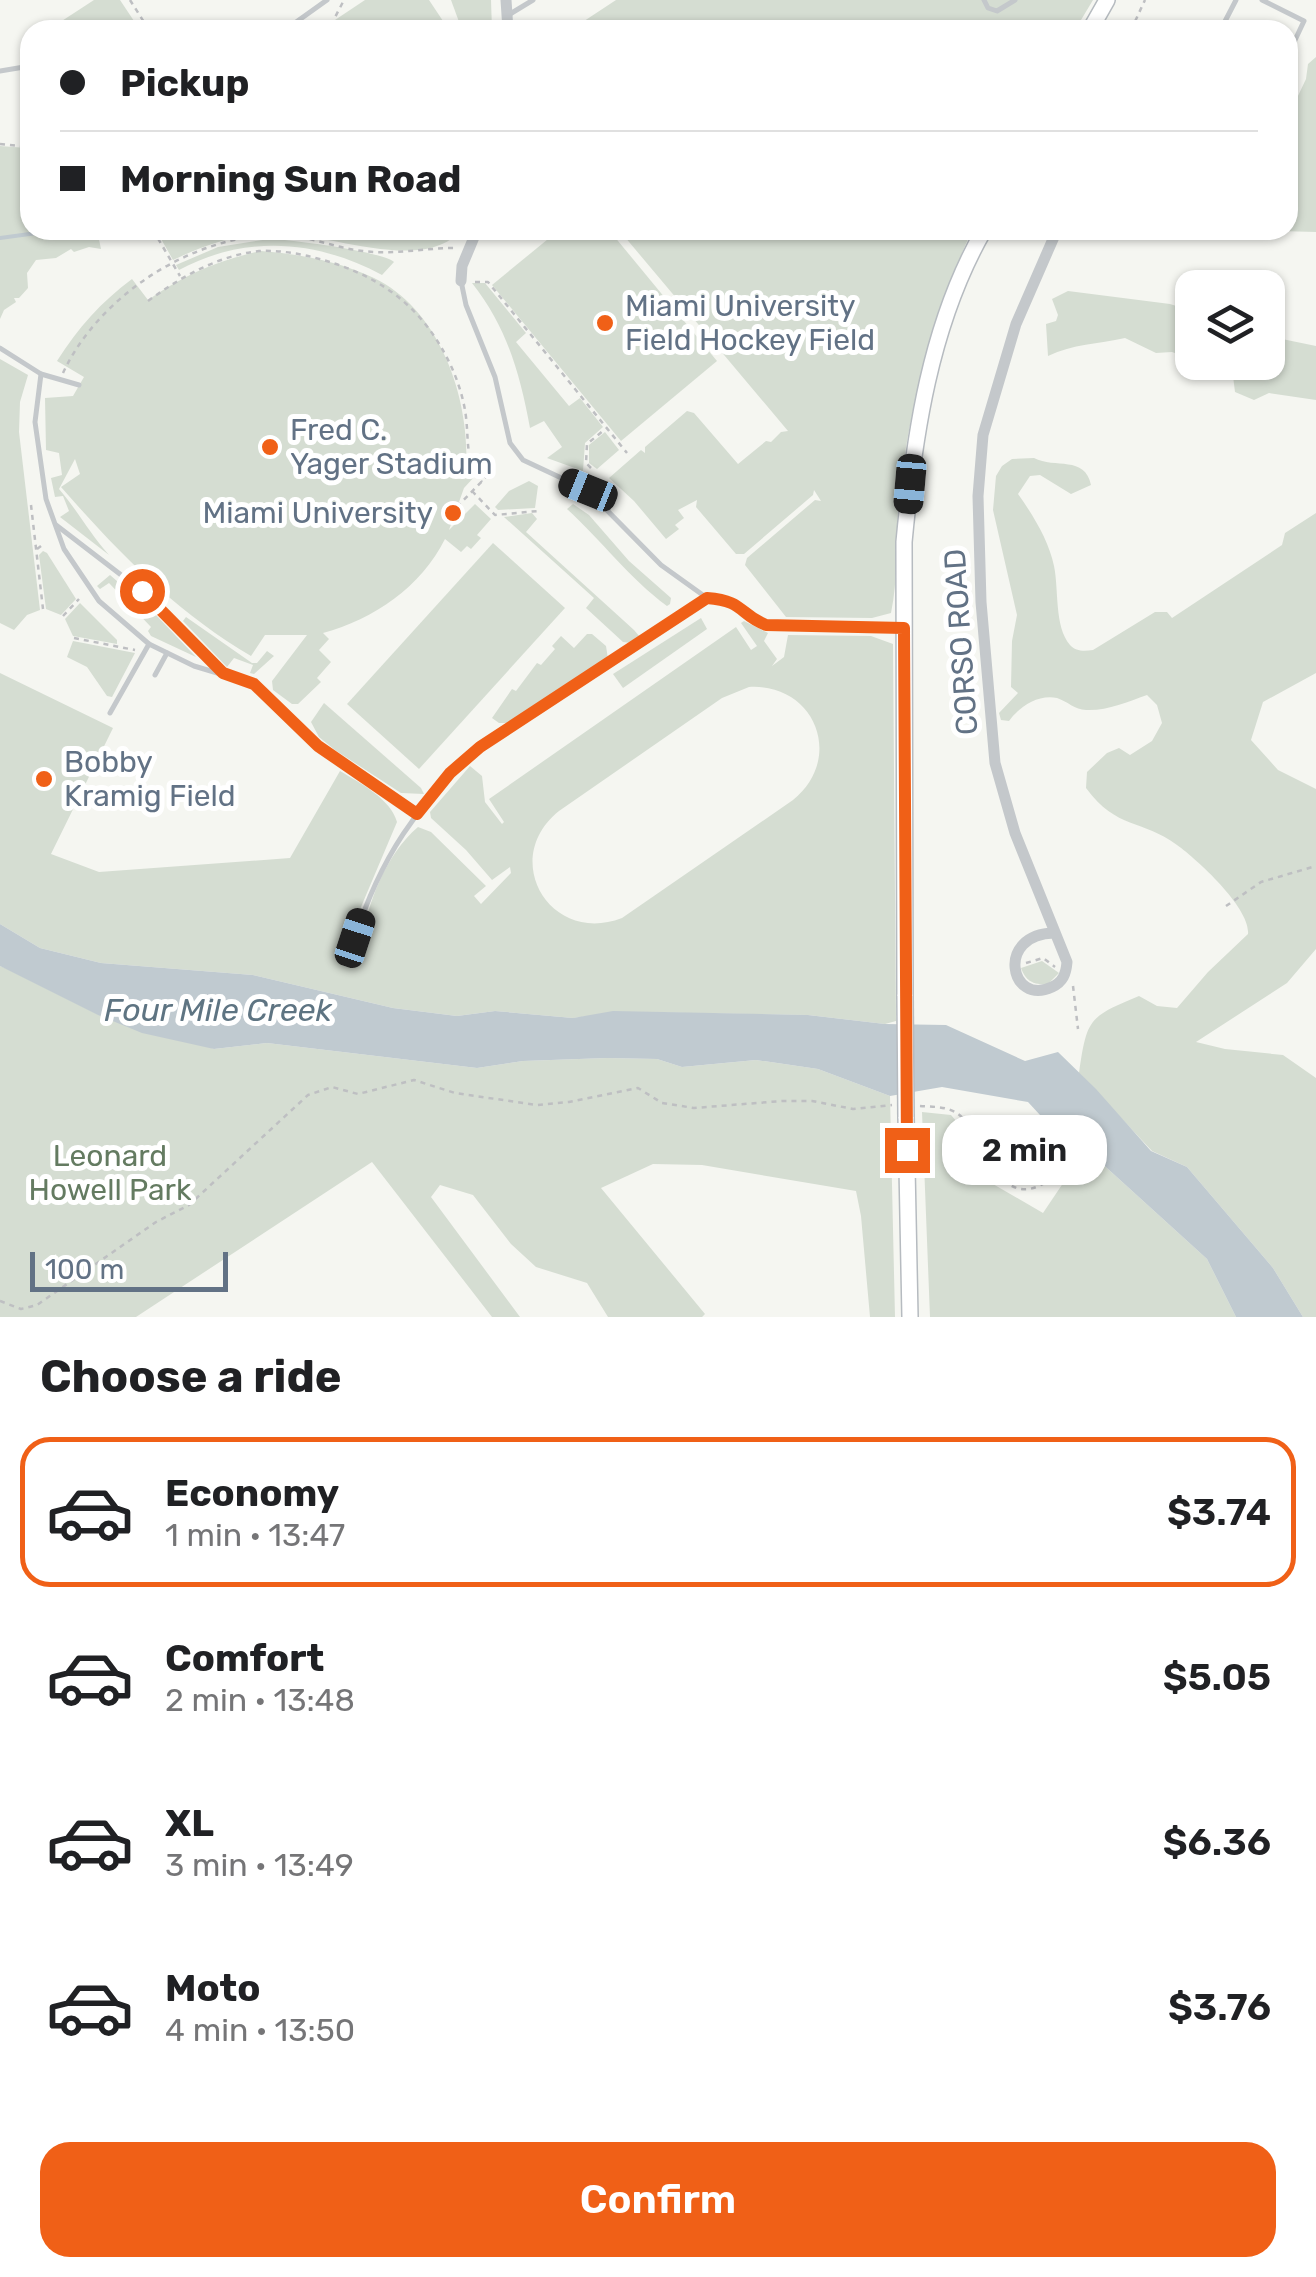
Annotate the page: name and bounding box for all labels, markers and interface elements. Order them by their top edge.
text: Pickup [120,60,249,106]
text: Morning Sun Road [120,156,462,202]
map controls [1175,270,1285,380]
button: layers [1175,270,1285,380]
place label: Miami University Field Hockey Field [625,288,875,358]
marker: Miami University Field Hockey Field [594,312,616,334]
place label: Fred C. Yager Stadium [290,412,493,482]
marker: Fred C. Yager Stadium [259,436,281,458]
car [892,453,928,515]
car [555,465,621,515]
place label: Miami University [202,495,433,531]
marker: Miami University [442,502,464,524]
street label: CORSO ROAD [937,548,985,736]
route start [120,569,165,614]
place label: Bobby Kramig Field [64,744,236,814]
marker: Bobby Kramig Field [33,768,55,790]
car [331,905,379,971]
water label: Four Mile Creek [104,991,332,1029]
callout: 2 min [942,1115,1107,1185]
route end [885,1128,930,1173]
text: 2 min [982,1131,1067,1169]
park label: Leonard Howell Park [28,1138,192,1208]
scale bar [30,1247,228,1292]
text: 100 m [45,1253,124,1286]
text: Choose a ride [40,1350,342,1403]
icon: car [45,1467,135,1557]
text: Economy [165,1470,339,1516]
text: $3.74 [1167,1489,1271,1535]
text: 1 min · 13:47 [165,1516,345,1554]
icon: car [45,1632,135,1722]
text: Comfort [165,1635,324,1681]
text: $5.05 [1163,1654,1271,1700]
text: 2 min · 13:48 [165,1681,355,1719]
icon: car [45,1797,135,1887]
text: XL [165,1800,214,1846]
text: $6.36 [1163,1819,1271,1865]
text: 3 min · 13:49 [165,1846,354,1884]
icon: car [45,1962,135,2052]
text: Moto [165,1965,261,2011]
text: $3.76 [1168,1984,1271,2030]
text: 4 min · 13:50 [165,2011,355,2049]
button: Confirm [40,2142,1276,2257]

